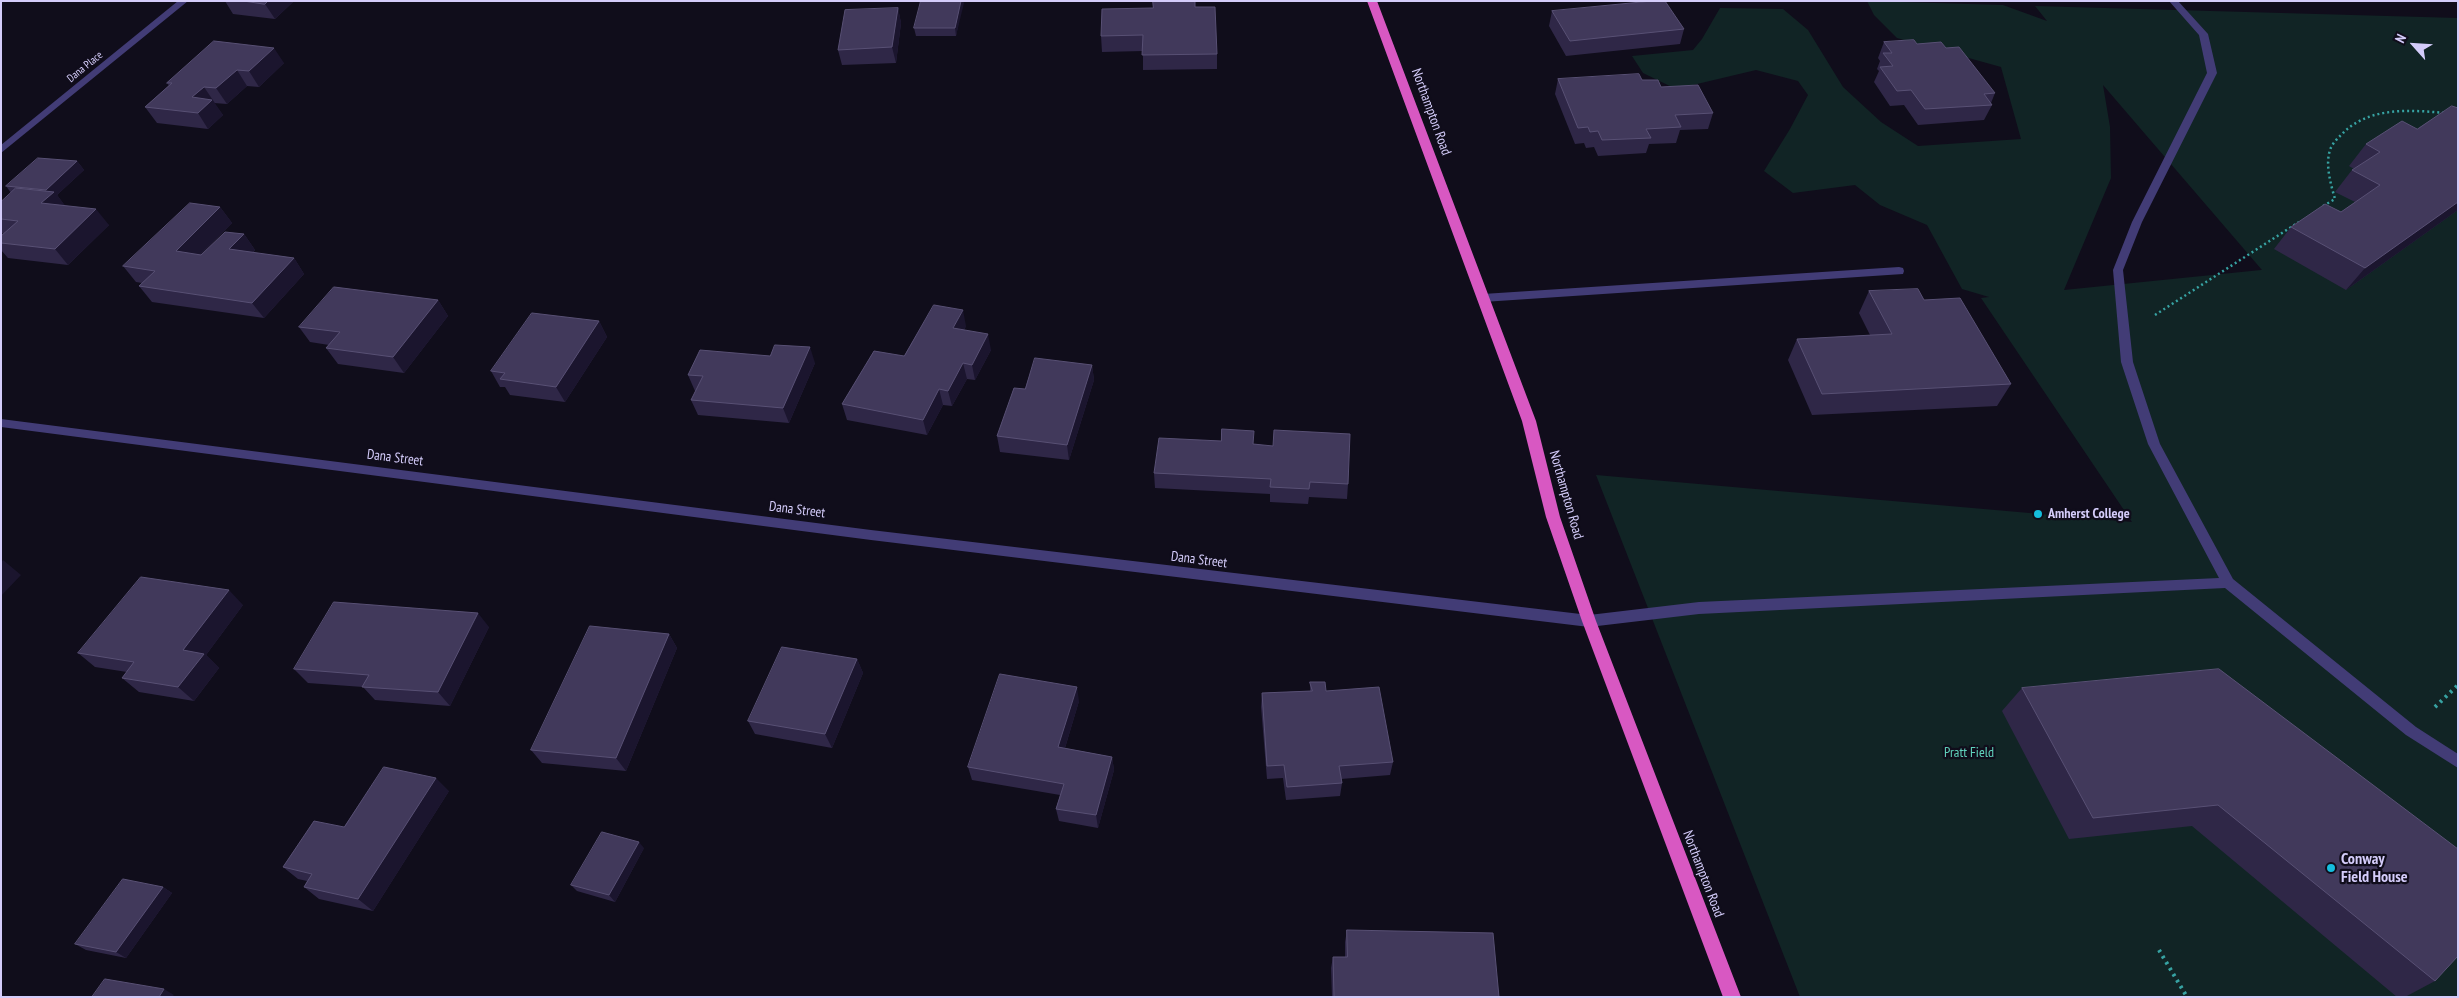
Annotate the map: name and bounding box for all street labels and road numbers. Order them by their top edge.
street label: Dana Place [65,49,105,85]
street label: Northampton Road [1407,66,1455,158]
street label: Dana Street [366,446,424,470]
street label: Northampton Road [1545,449,1587,541]
street label: Dana Street [768,498,826,522]
street label: Dana Street [1170,548,1228,572]
street label: Northampton Road [1679,828,1727,920]

